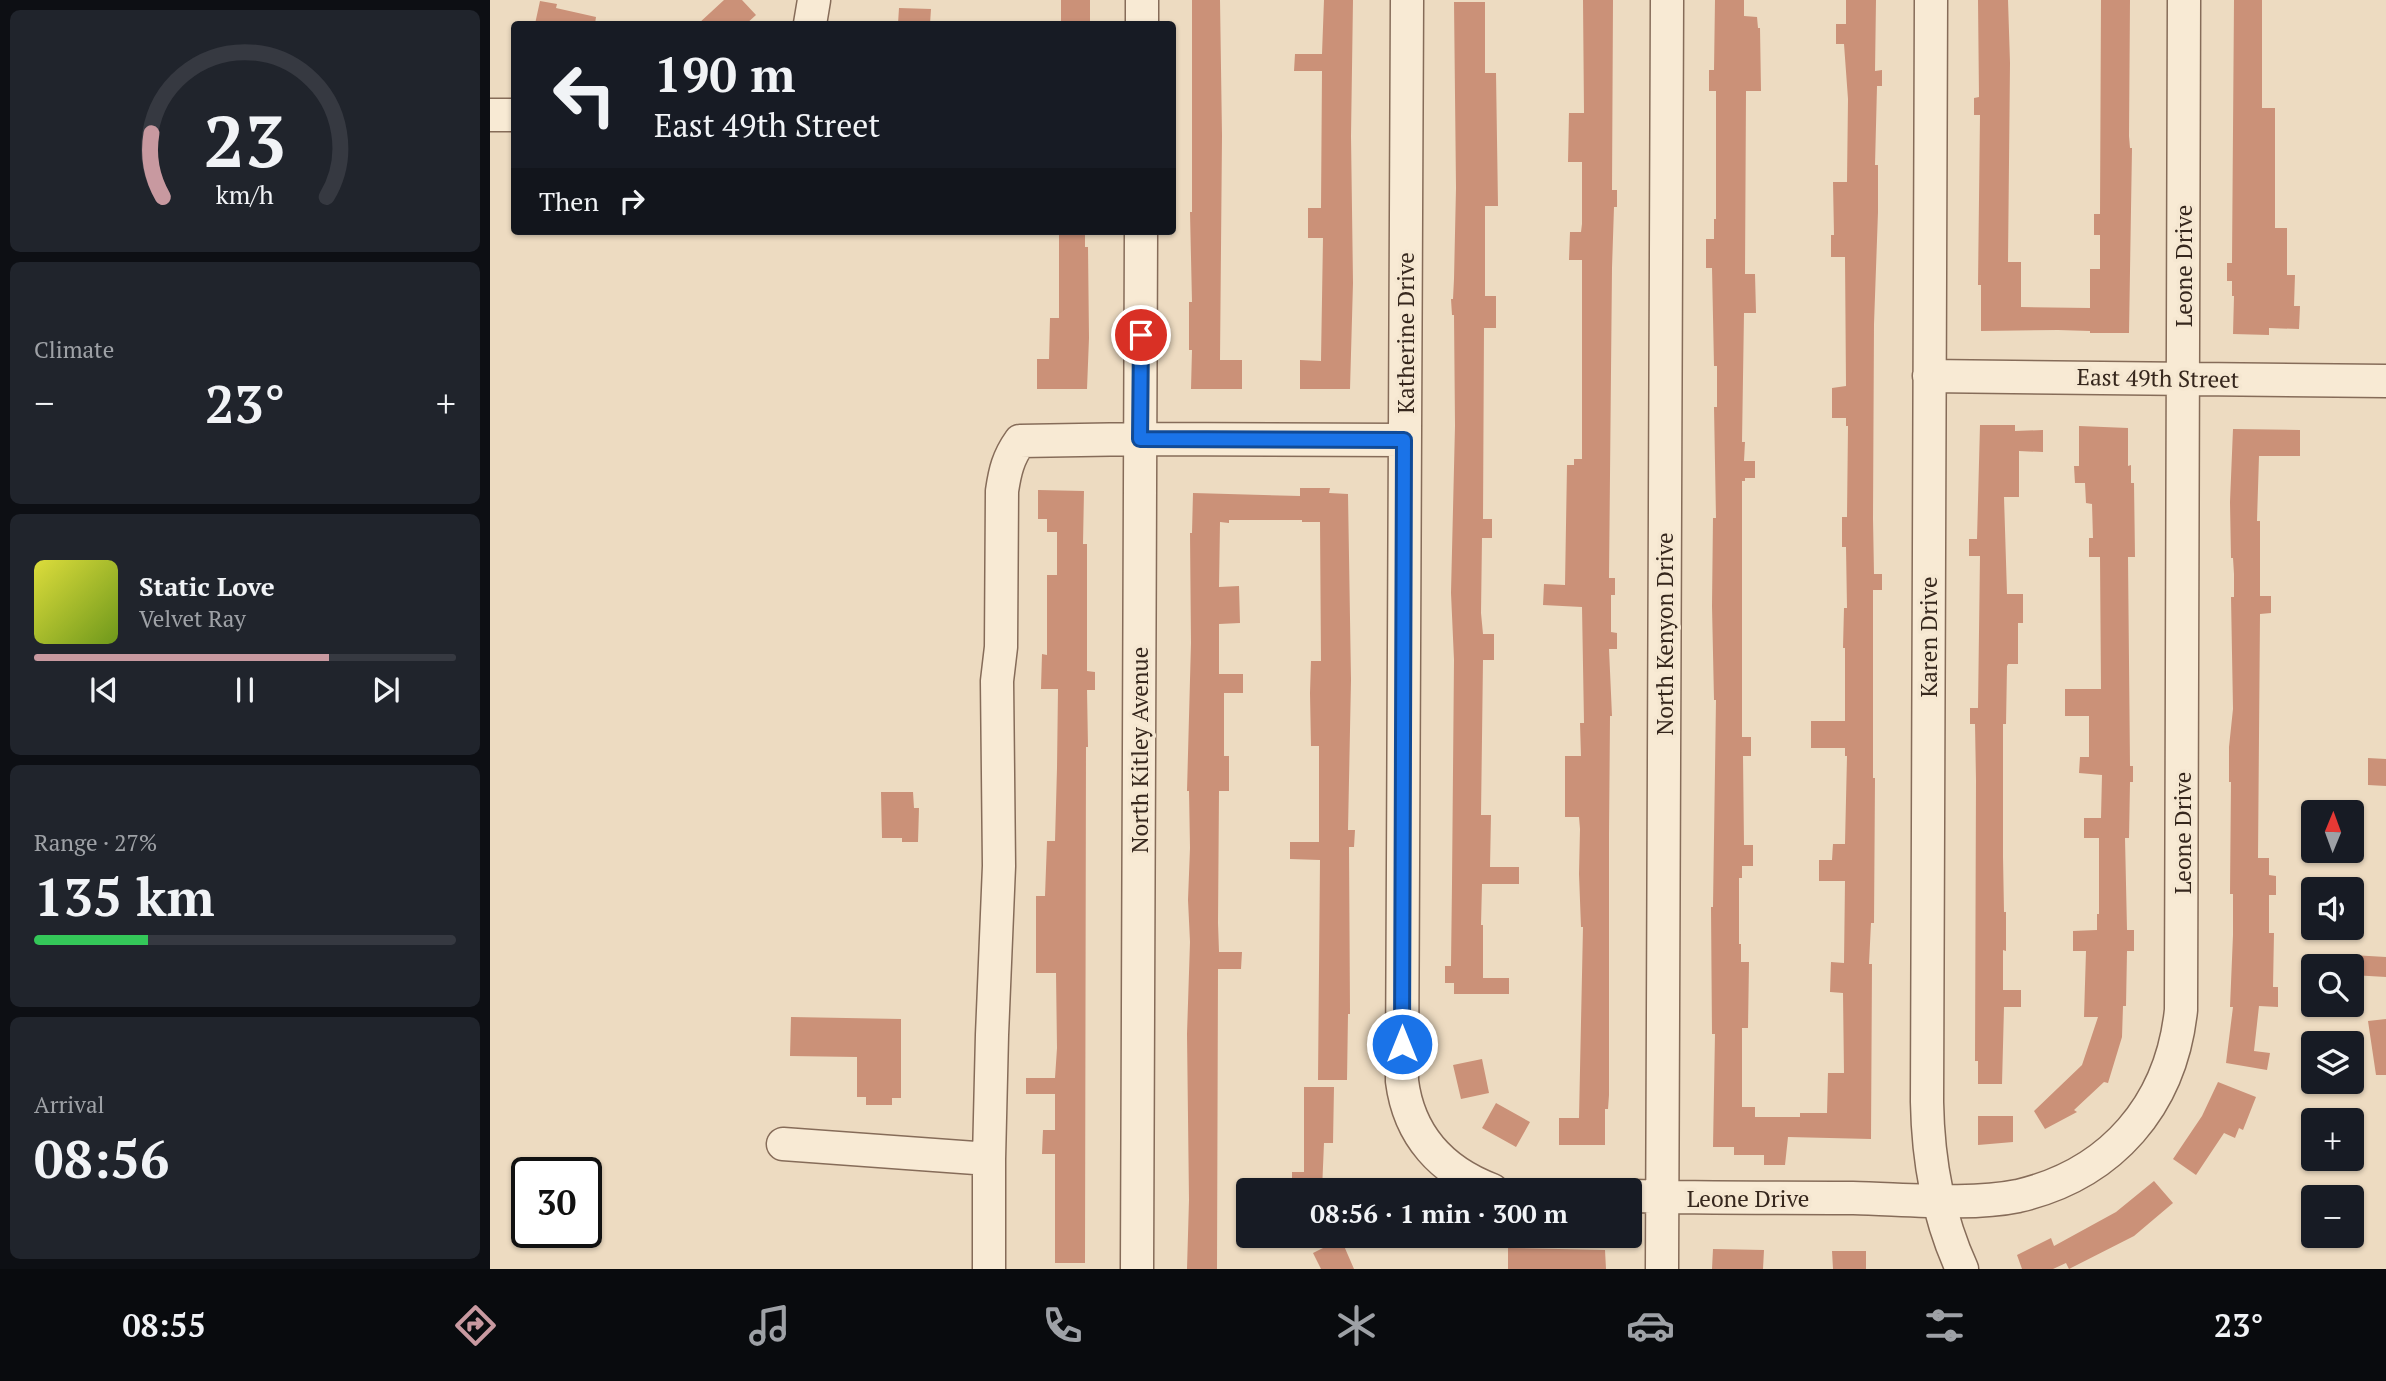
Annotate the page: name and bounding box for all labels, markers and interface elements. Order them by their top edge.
text: 190 m [654,41,796,106]
icon: left [539,49,630,140]
text: 23 [204,91,286,188]
text: East 49th Street [654,104,880,146]
text: km/h [216,178,274,211]
icon: right [613,182,651,220]
text: Then [539,184,599,218]
street label: Leone Drive [2168,205,2199,327]
street label: Katherine Drive [1390,252,1421,414]
pin [1111,305,1171,365]
icon: arrive [1122,316,1160,354]
text: Climate [34,334,114,365]
street label: East 49th Street [2076,361,2240,395]
text: 23° [205,369,285,438]
text: − [34,378,54,428]
text: + [436,378,456,428]
street label: North Kenyon Drive [1649,532,1680,736]
text: Static Love [139,569,275,603]
street label: Karen Drive [1913,577,1944,697]
text: Velvet Ray [139,603,246,634]
street label: North Kitley Avenue [1124,647,1155,853]
icon: previous [85,671,123,709]
icon: pause [226,671,264,709]
icon: next [367,671,405,709]
street label: Leone Drive [2167,772,2198,894]
north arrow [2301,800,2364,863]
map controls [2301,800,2364,1248]
text: Range · 27% [34,827,157,858]
text: 135 km [34,862,215,931]
button: sound [2301,877,2364,940]
button: search [2301,954,2364,1017]
position arrow [1365,1007,1439,1081]
button: layers [2301,1031,2364,1094]
text: Arrival [34,1089,105,1120]
button: + [2301,1108,2364,1171]
text: 08:56 [34,1124,169,1193]
speed limit sign: 30 [511,1157,602,1248]
street label: Leone Drive [1687,1183,1809,1214]
button: − [2301,1185,2364,1248]
text: 08:56 · 1 min · 300 m [1310,1196,1568,1230]
icon: directions [451,1301,500,1350]
icon: music [745,1301,794,1350]
icon: phone [1038,1301,1087,1350]
icon: climate [1332,1301,1381,1350]
icon: car [1626,1301,1675,1350]
icon: filters [1920,1301,1969,1350]
text: 08:55 [122,1304,206,1346]
text: 23° [2214,1304,2263,1346]

